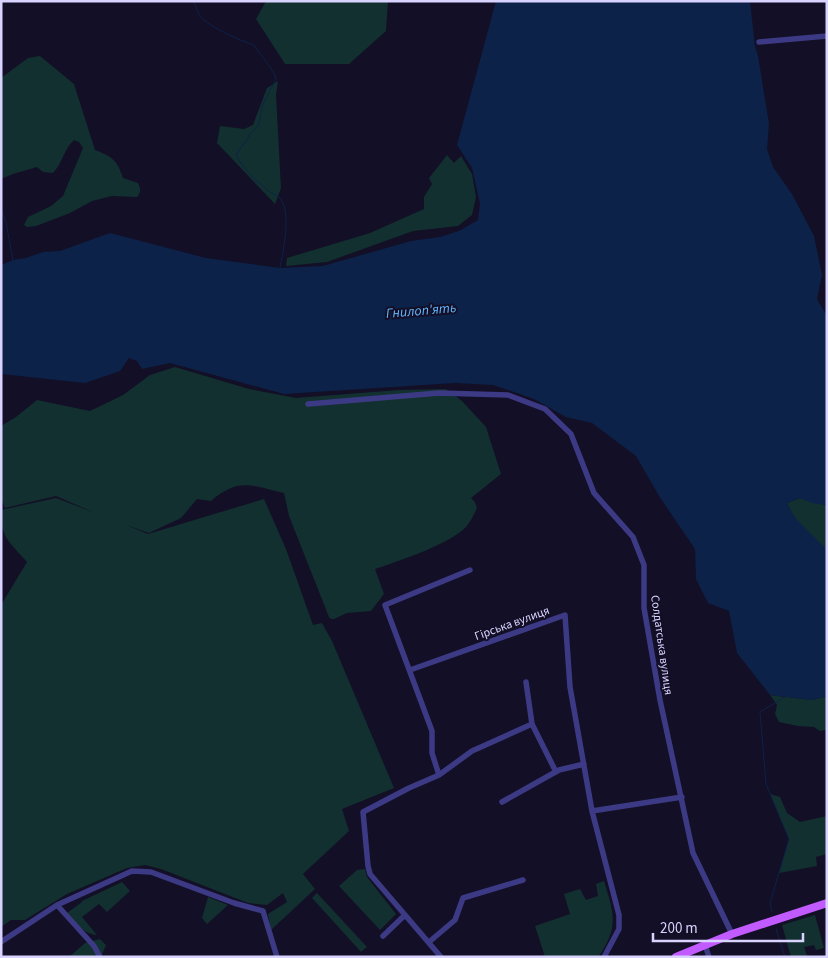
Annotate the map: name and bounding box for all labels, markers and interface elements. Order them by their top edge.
water label: Гнилоп'ять [385,298,457,324]
street label: Солдатська вулиця [646,594,677,696]
street label: Гірська вулиця [472,602,552,645]
scale bar [653,910,803,942]
text: 200 m [660,918,698,939]

